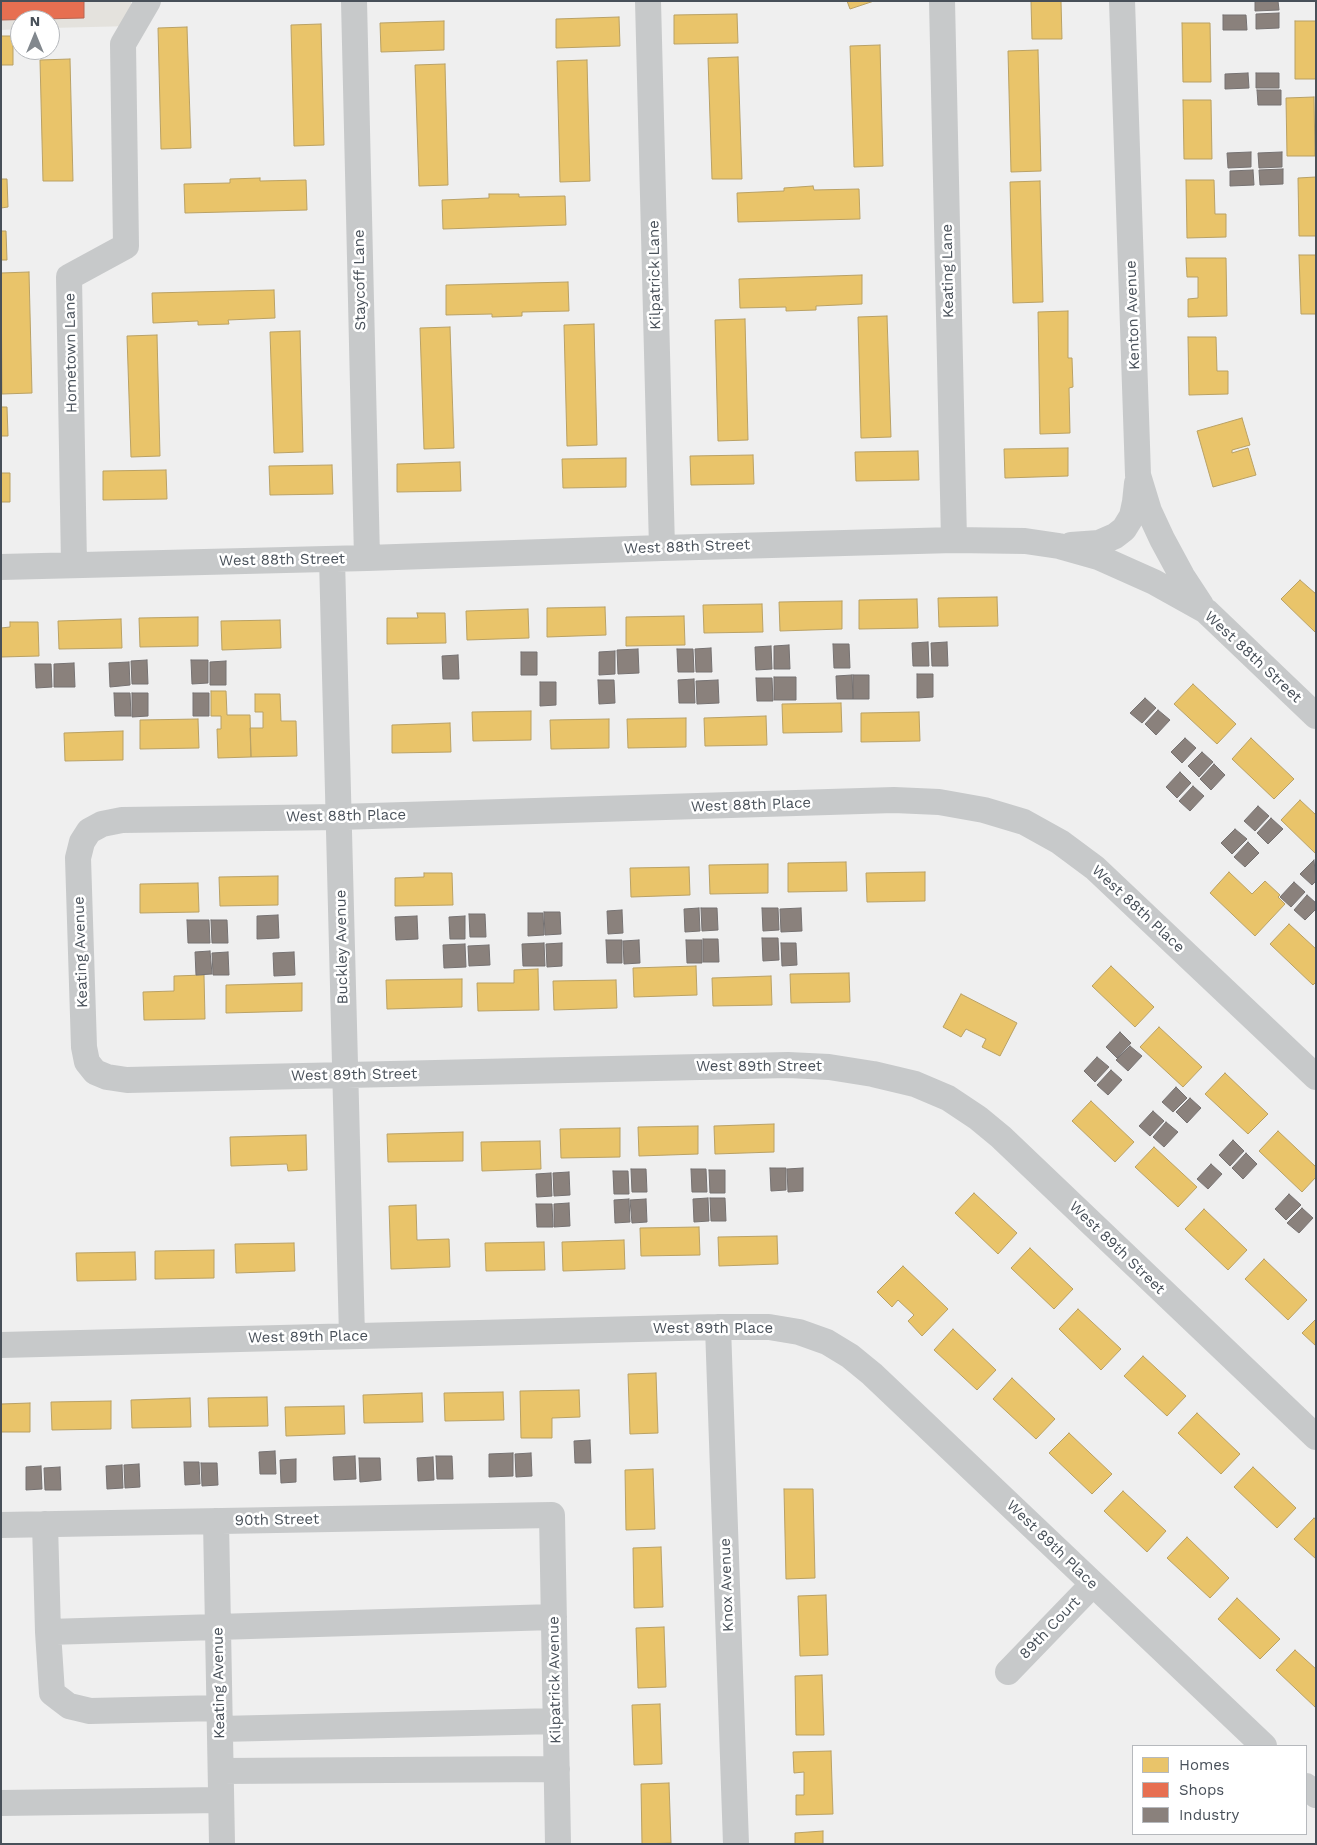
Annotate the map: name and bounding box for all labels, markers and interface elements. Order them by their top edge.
north arrow [10,10,60,60]
text: N [30,13,40,29]
street label: Kilpatrick Lane [645,220,665,330]
street label: Keating Lane [938,224,958,318]
street label: Staycoff Lane [350,229,370,331]
street label: Kenton Avenue [1122,260,1144,370]
street label: Hometown Lane [61,293,81,413]
street label: West 88th Street [624,536,750,558]
street label: West 88th Street [219,550,345,570]
street label: West 88th Street [1201,607,1305,707]
street label: West 88th Place [691,794,811,816]
street label: West 88th Place [286,806,406,826]
street label: West 88th Place [1088,861,1188,957]
street label: Buckley Avenue [332,889,352,1005]
street label: Keating Avenue [70,896,92,1008]
street label: West 89th Street [696,1058,822,1076]
street label: West 89th Street [291,1065,417,1085]
street label: West 89th Street [1065,1198,1169,1298]
street label: West 89th Place [653,1320,773,1338]
street label: West 89th Place [248,1327,368,1347]
street label: West 89th Place [1002,1497,1102,1593]
street label: 90th Street [235,1510,319,1530]
street label: Knox Avenue [716,1538,738,1632]
street label: 89th Court [1016,1593,1084,1663]
street label: Kilpatrick Avenue [545,1616,565,1744]
street label: Keating Avenue [209,1627,229,1739]
legend [1132,1745,1307,1835]
text: Homes [1179,1756,1230,1774]
text: Shops [1179,1781,1224,1799]
text: Industry [1179,1806,1239,1824]

